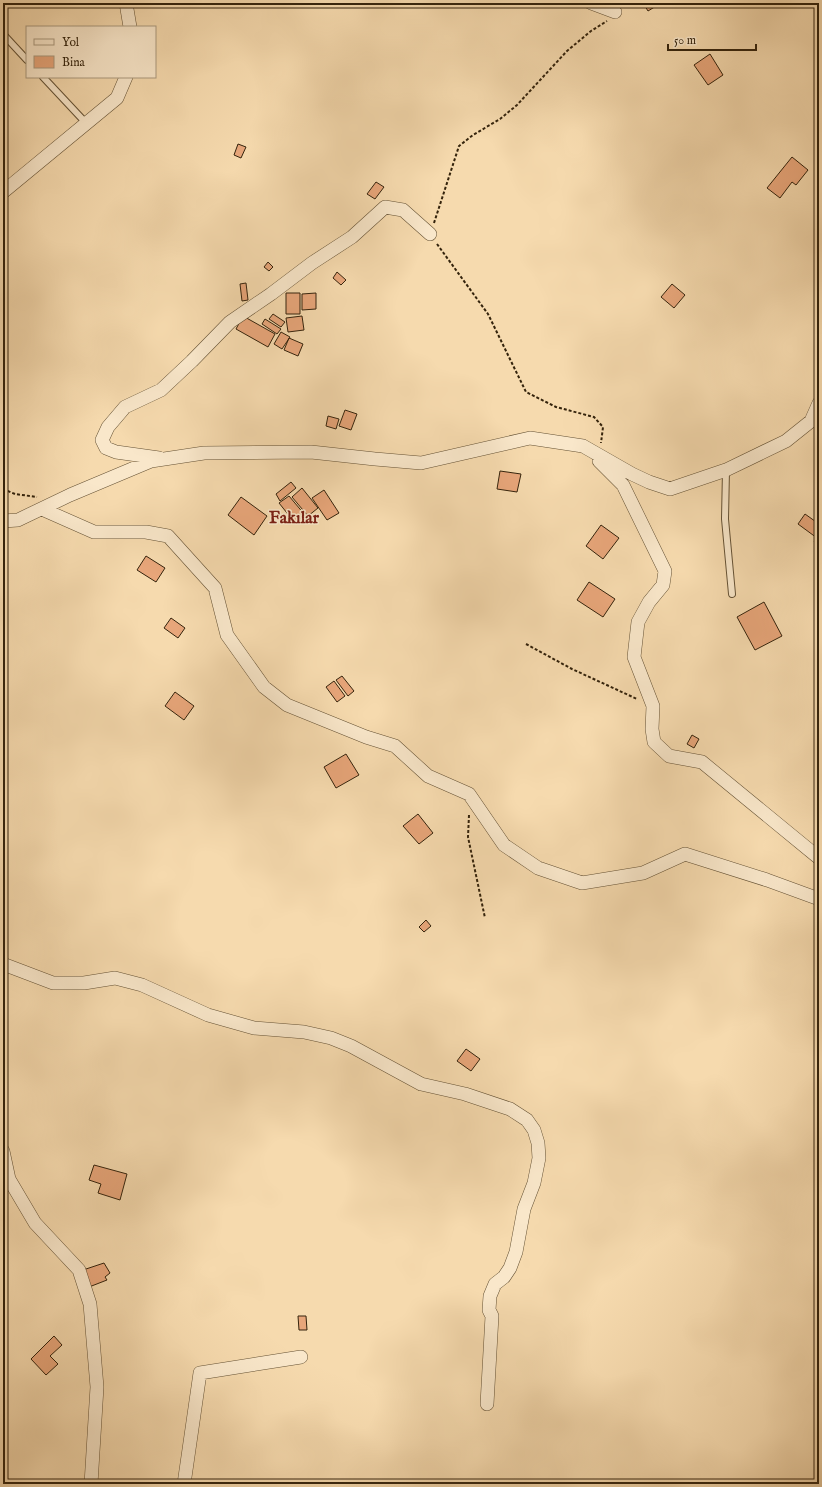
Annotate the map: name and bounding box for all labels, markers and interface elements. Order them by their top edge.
legend [26,26,156,78]
scale bar [668,26,756,52]
text: 50 m [674,33,696,48]
text: Yol [62,35,80,50]
text: Bina [62,55,86,70]
district label: Fakılar [269,508,320,529]

